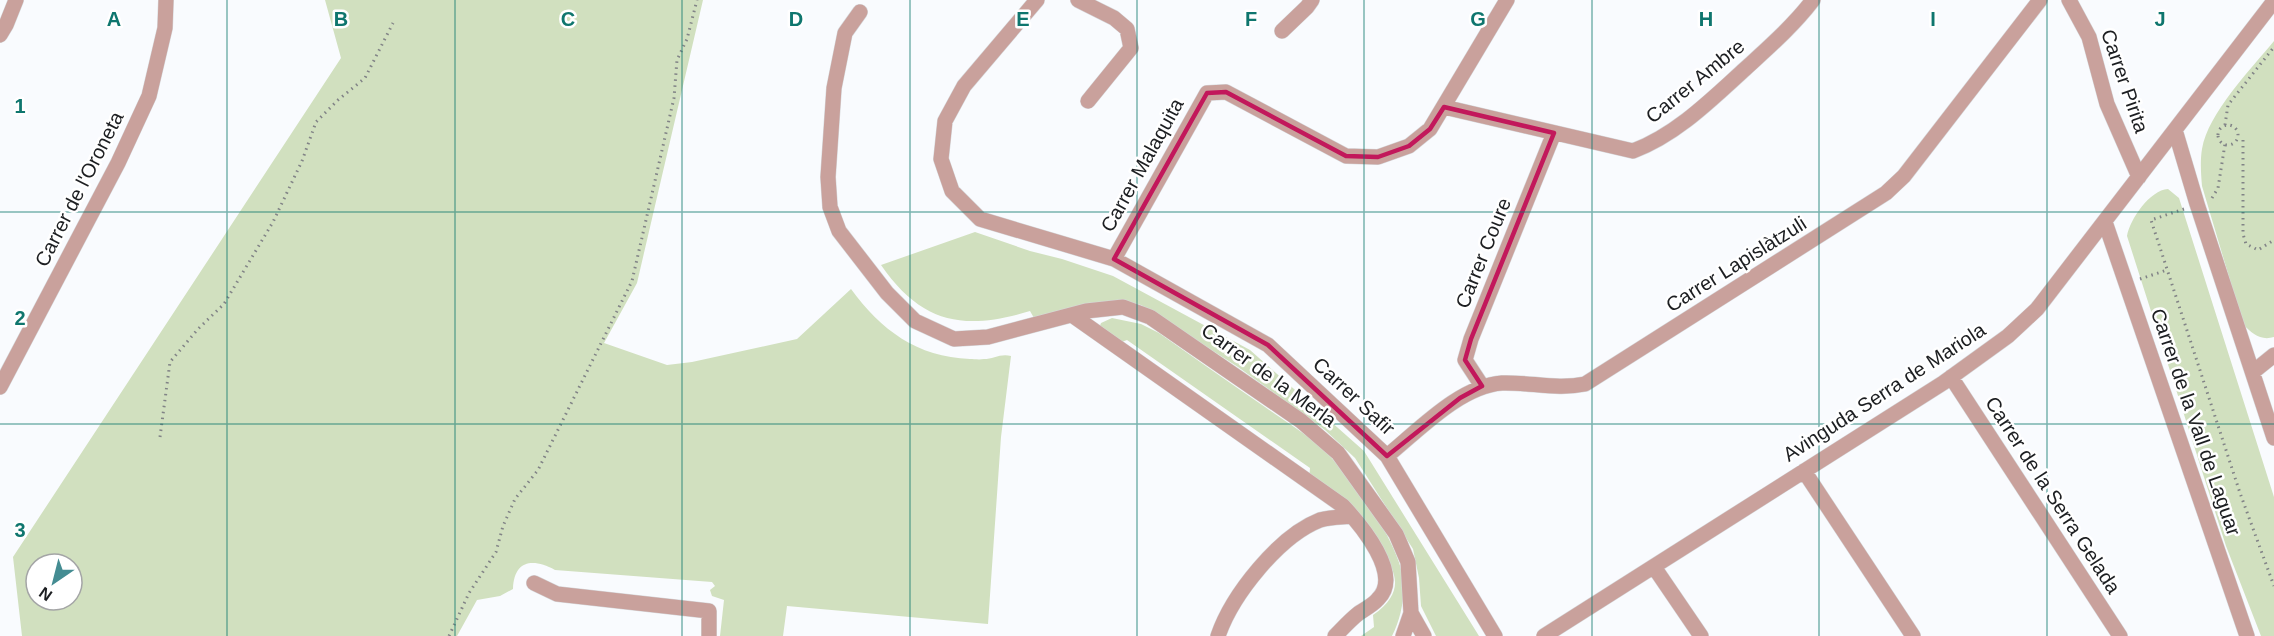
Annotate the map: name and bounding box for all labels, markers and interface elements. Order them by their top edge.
text: A [107,8,121,30]
text: B [334,8,348,30]
text: C [561,8,575,30]
text: D [789,8,803,30]
text: E [1016,8,1030,30]
text: F [1245,8,1257,30]
text: G [1470,8,1486,30]
text: H [1699,8,1713,30]
text: I [1930,8,1936,30]
text: J [2154,8,2166,30]
street label: Carrer Pirita [2097,26,2153,136]
street label: Carrer Ambre [1641,35,1749,127]
street label: Carrer Malaquita [1096,94,1188,235]
text: 1 [14,95,26,117]
street label: Carrer de l'Oroneta [30,107,128,270]
street label: Carrer Coure [1451,195,1515,311]
street label: Carrer Lapislàtzuli [1662,212,1810,316]
street label: Carrer de la Vall de Laguar [2147,306,2245,539]
text: 2 [14,307,26,329]
street label: Avinguda Serra de Mariola [1779,318,1990,466]
street label: Carrer de la Merla [1197,319,1341,432]
street label: Carrer Safir [1309,353,1400,440]
street label: Carrer de la Serra Gelada [1981,393,2125,598]
text: 3 [14,519,26,541]
north arrow [24,552,84,612]
text: N [36,584,55,604]

